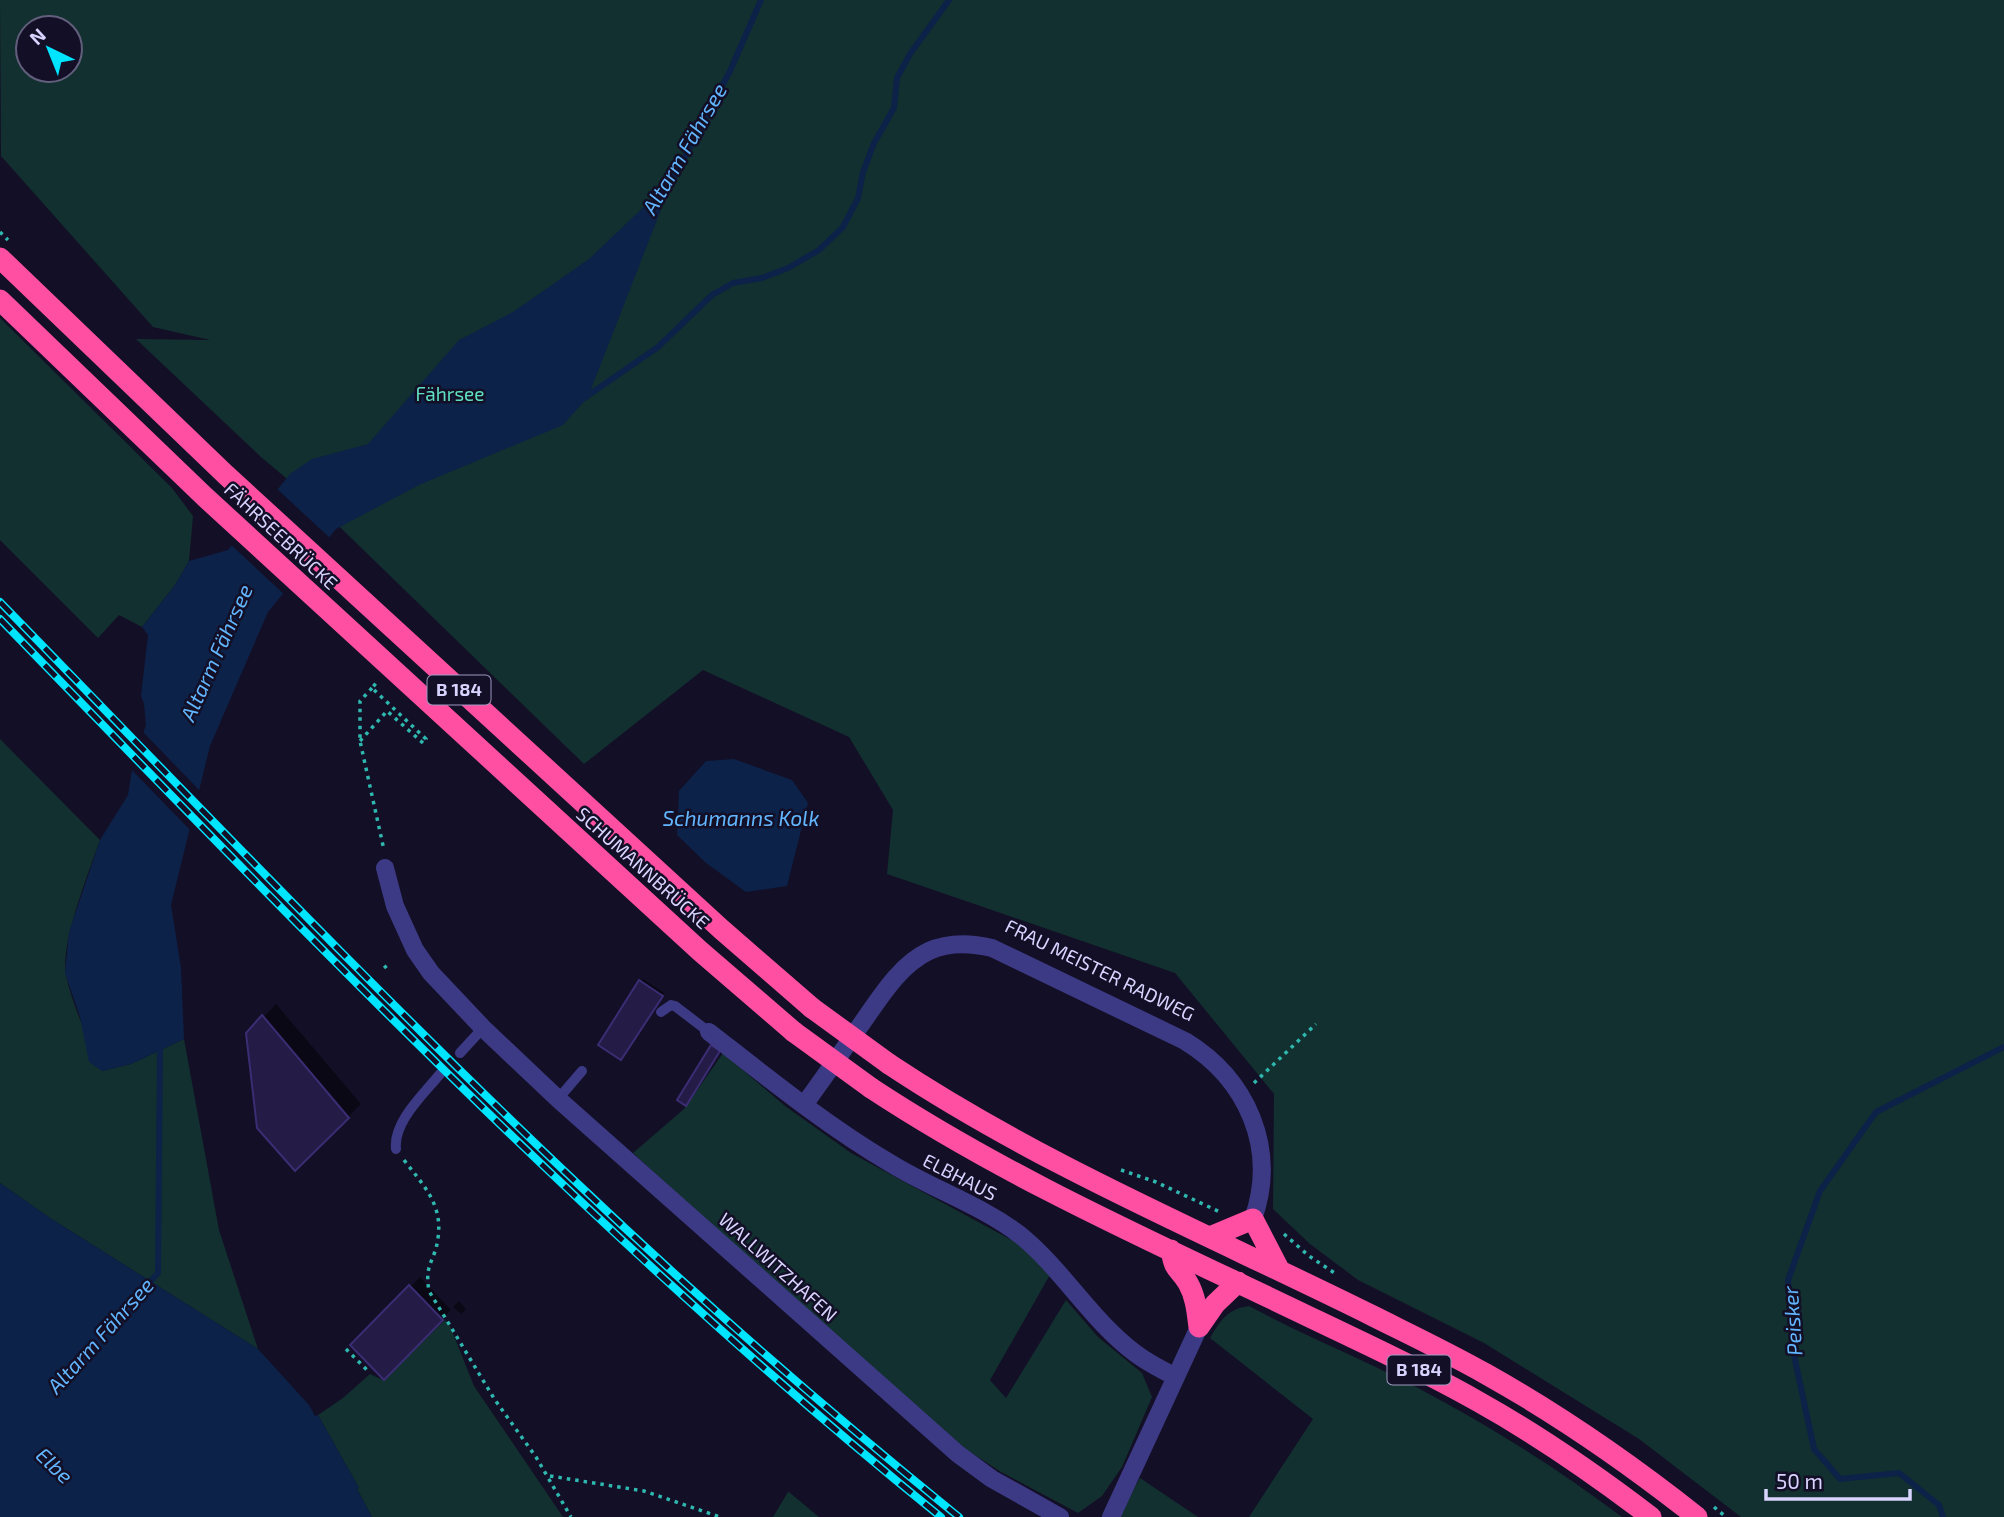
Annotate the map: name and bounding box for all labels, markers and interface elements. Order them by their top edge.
north arrow [14,14,84,84]
text: N [24,23,50,49]
water label: Altarm Fährsee [636,78,731,219]
park label: Fährsee [416,382,484,405]
street label: FÄHRSEEBRÜCKE [220,477,343,594]
water label: Altarm Fährsee [174,580,257,726]
road number: B 184 [428,676,490,704]
street label: SCHUMANNBRÜCKE [572,802,715,933]
water label: Schumanns Kolk [663,805,820,830]
street label: FRAU MEISTER RADWEG [1002,914,1199,1025]
street label: ELBHAUS [919,1148,1001,1205]
street label: WALLWITZHAFEN [714,1207,842,1326]
water label: Altarm Fährsee [41,1272,158,1399]
water label: Peisker [1777,1285,1806,1357]
road number: B 184 [1388,1356,1450,1385]
water label: Elbe [31,1442,79,1488]
scale bar [1766,1458,1910,1502]
text: 50 m [1776,1468,1823,1493]

